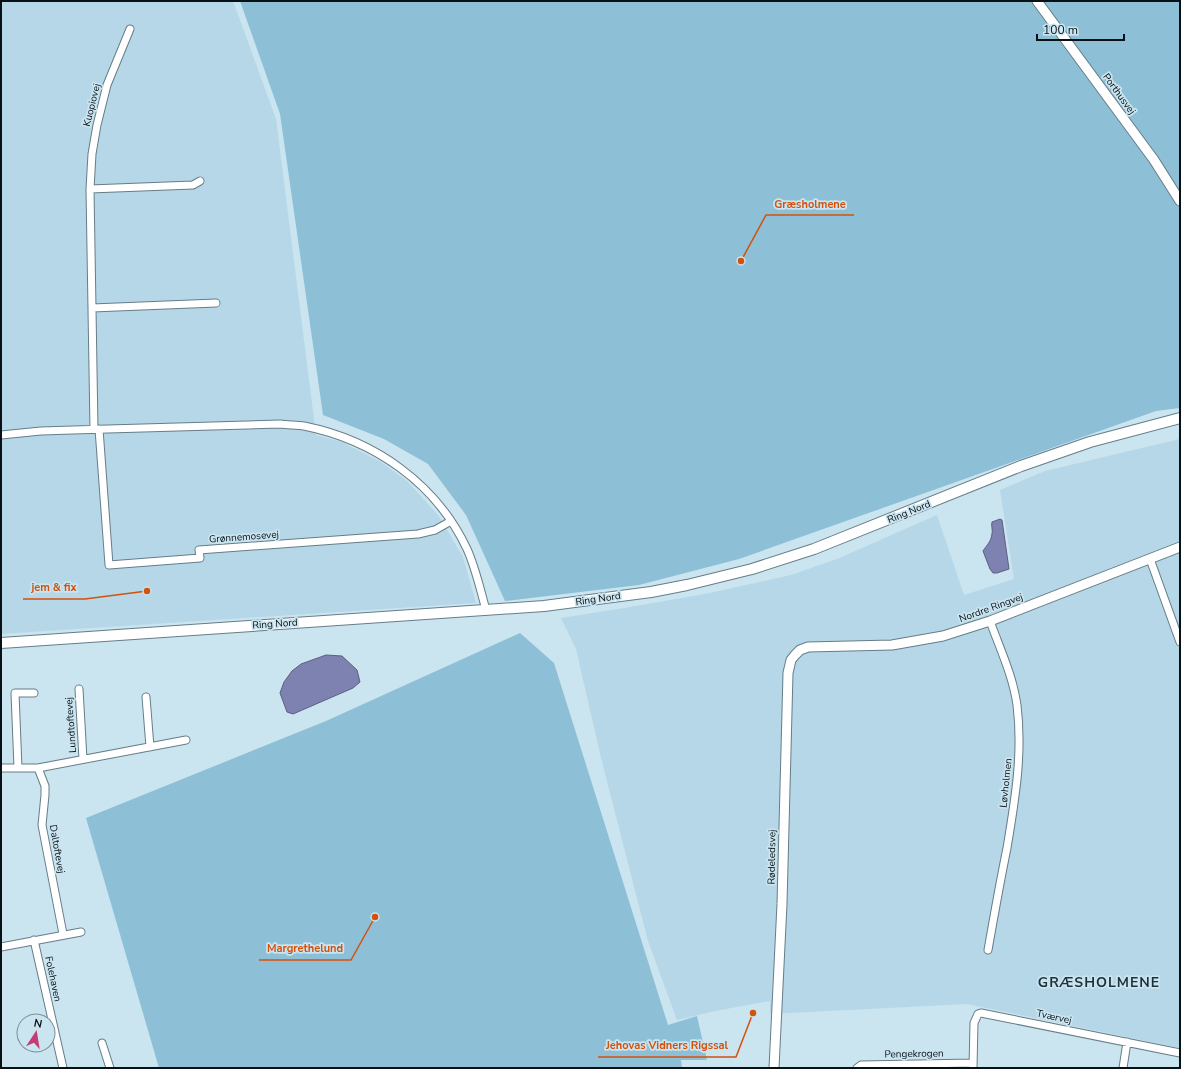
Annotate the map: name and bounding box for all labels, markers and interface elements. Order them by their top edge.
scale bar [1037,16,1124,42]
text: 100 m [1043,22,1078,38]
street label: Porthusvej [1099,71,1139,117]
street label: Kuopiovej [80,82,104,128]
callout: Græsholmene [766,192,854,215]
text: Græsholmene [774,197,846,212]
street label: Ring Nord [885,497,933,527]
street label: Grønnemosevej [209,528,279,546]
callout: jem & fix [23,576,85,599]
text: jem & fix [30,580,78,595]
street label: Ring Nord [575,589,622,609]
street label: Nordre Ringvej [957,590,1025,626]
street label: Ring Nord [252,615,298,633]
street label: Lundtoftevej [62,697,80,753]
street label: Løvholmen [996,758,1016,808]
street label: Daltoftevej [46,824,68,874]
street label: Rødeledsvej [765,829,779,885]
callout: Margrethelund [259,937,351,960]
text: Margrethelund [267,941,343,956]
street label: Folehaven [41,955,65,1003]
district label: GRÆSHOLMENE [1038,973,1160,992]
street label: Tværvej [1035,1006,1073,1028]
north arrow [16,1013,56,1053]
text: N [32,1016,44,1032]
callout: Jehovas Vidners Rigssal [598,1034,736,1057]
text: Jehovas Vidners Rigssal [605,1038,729,1053]
street label: Pengekrogen [884,1046,944,1062]

